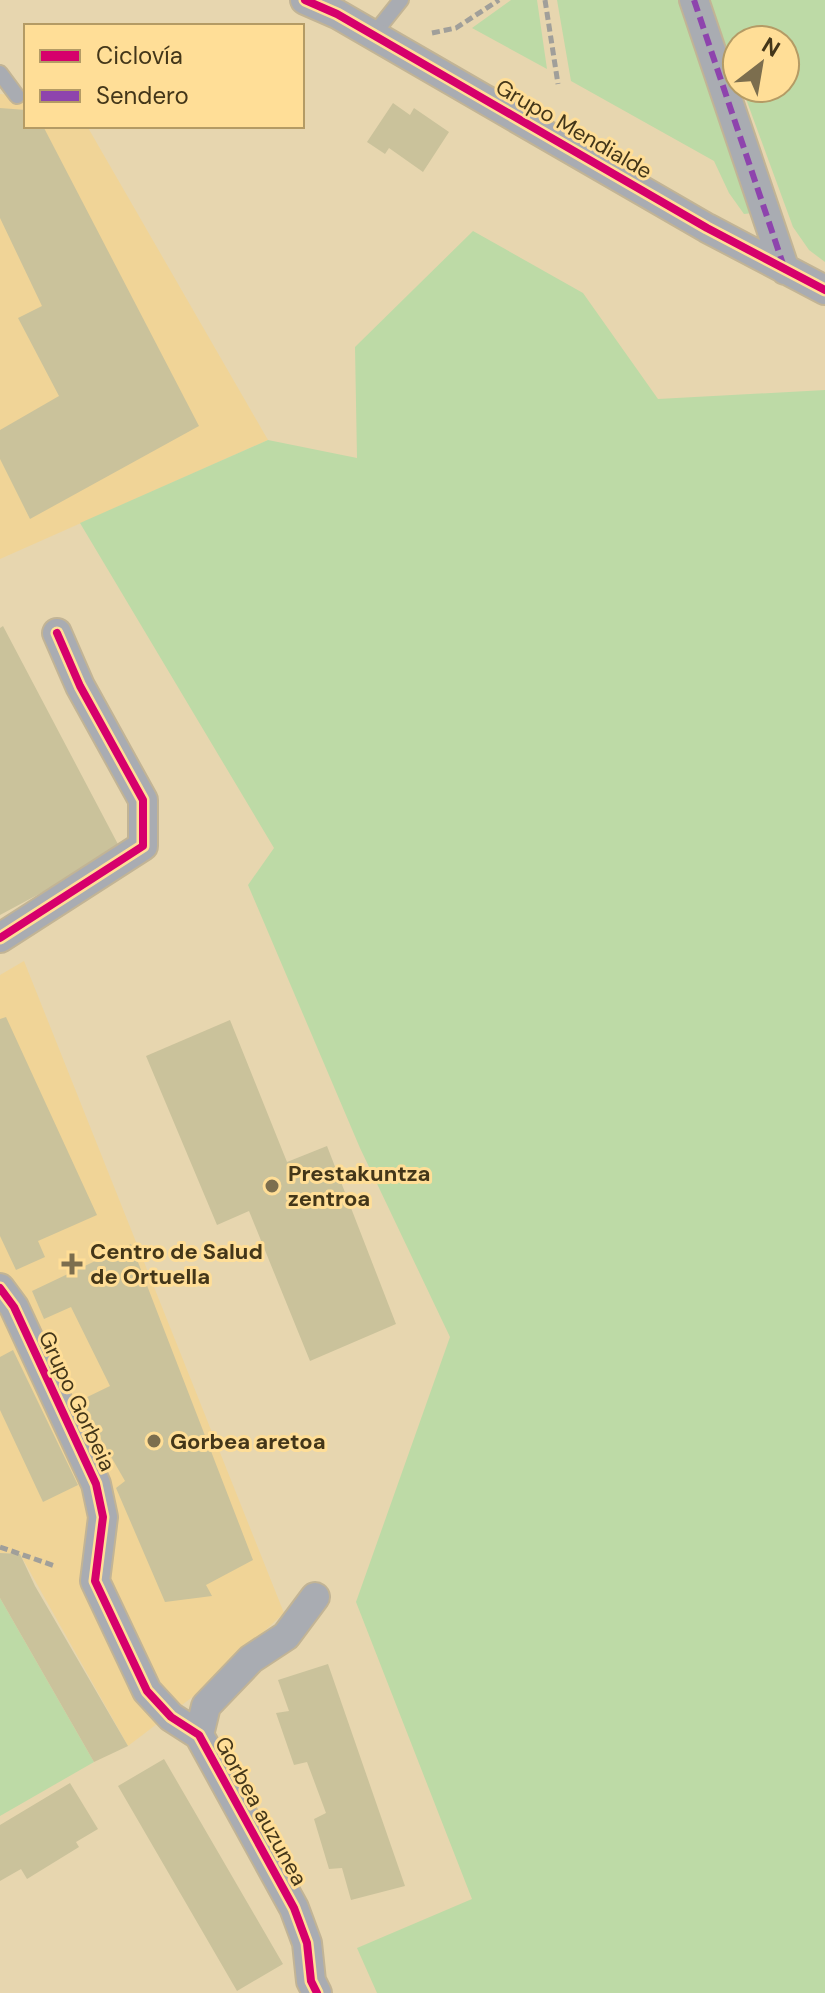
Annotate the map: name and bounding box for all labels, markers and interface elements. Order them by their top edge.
legend [24,24,304,128]
north arrow [721,24,801,104]
text: N [757,31,785,64]
text: Ciclovía [96,40,183,71]
street label: Grupo Mendialde [491,72,657,186]
text: Sendero [96,80,189,111]
place label: Prestakuntza zentroa [288,1159,430,1213]
marker: Prestakuntza zentroa [263,1177,281,1195]
place label: Centro de Salud de Ortuella [90,1237,263,1291]
marker: Centro de Salud de Ortuella [61,1253,83,1275]
street label: Grupo Gorbeia [32,1326,122,1476]
place label: Gorbea aretoa [170,1427,326,1456]
marker: Gorbea aretoa [145,1432,163,1450]
street label: Gorbea auzunea [208,1731,314,1891]

